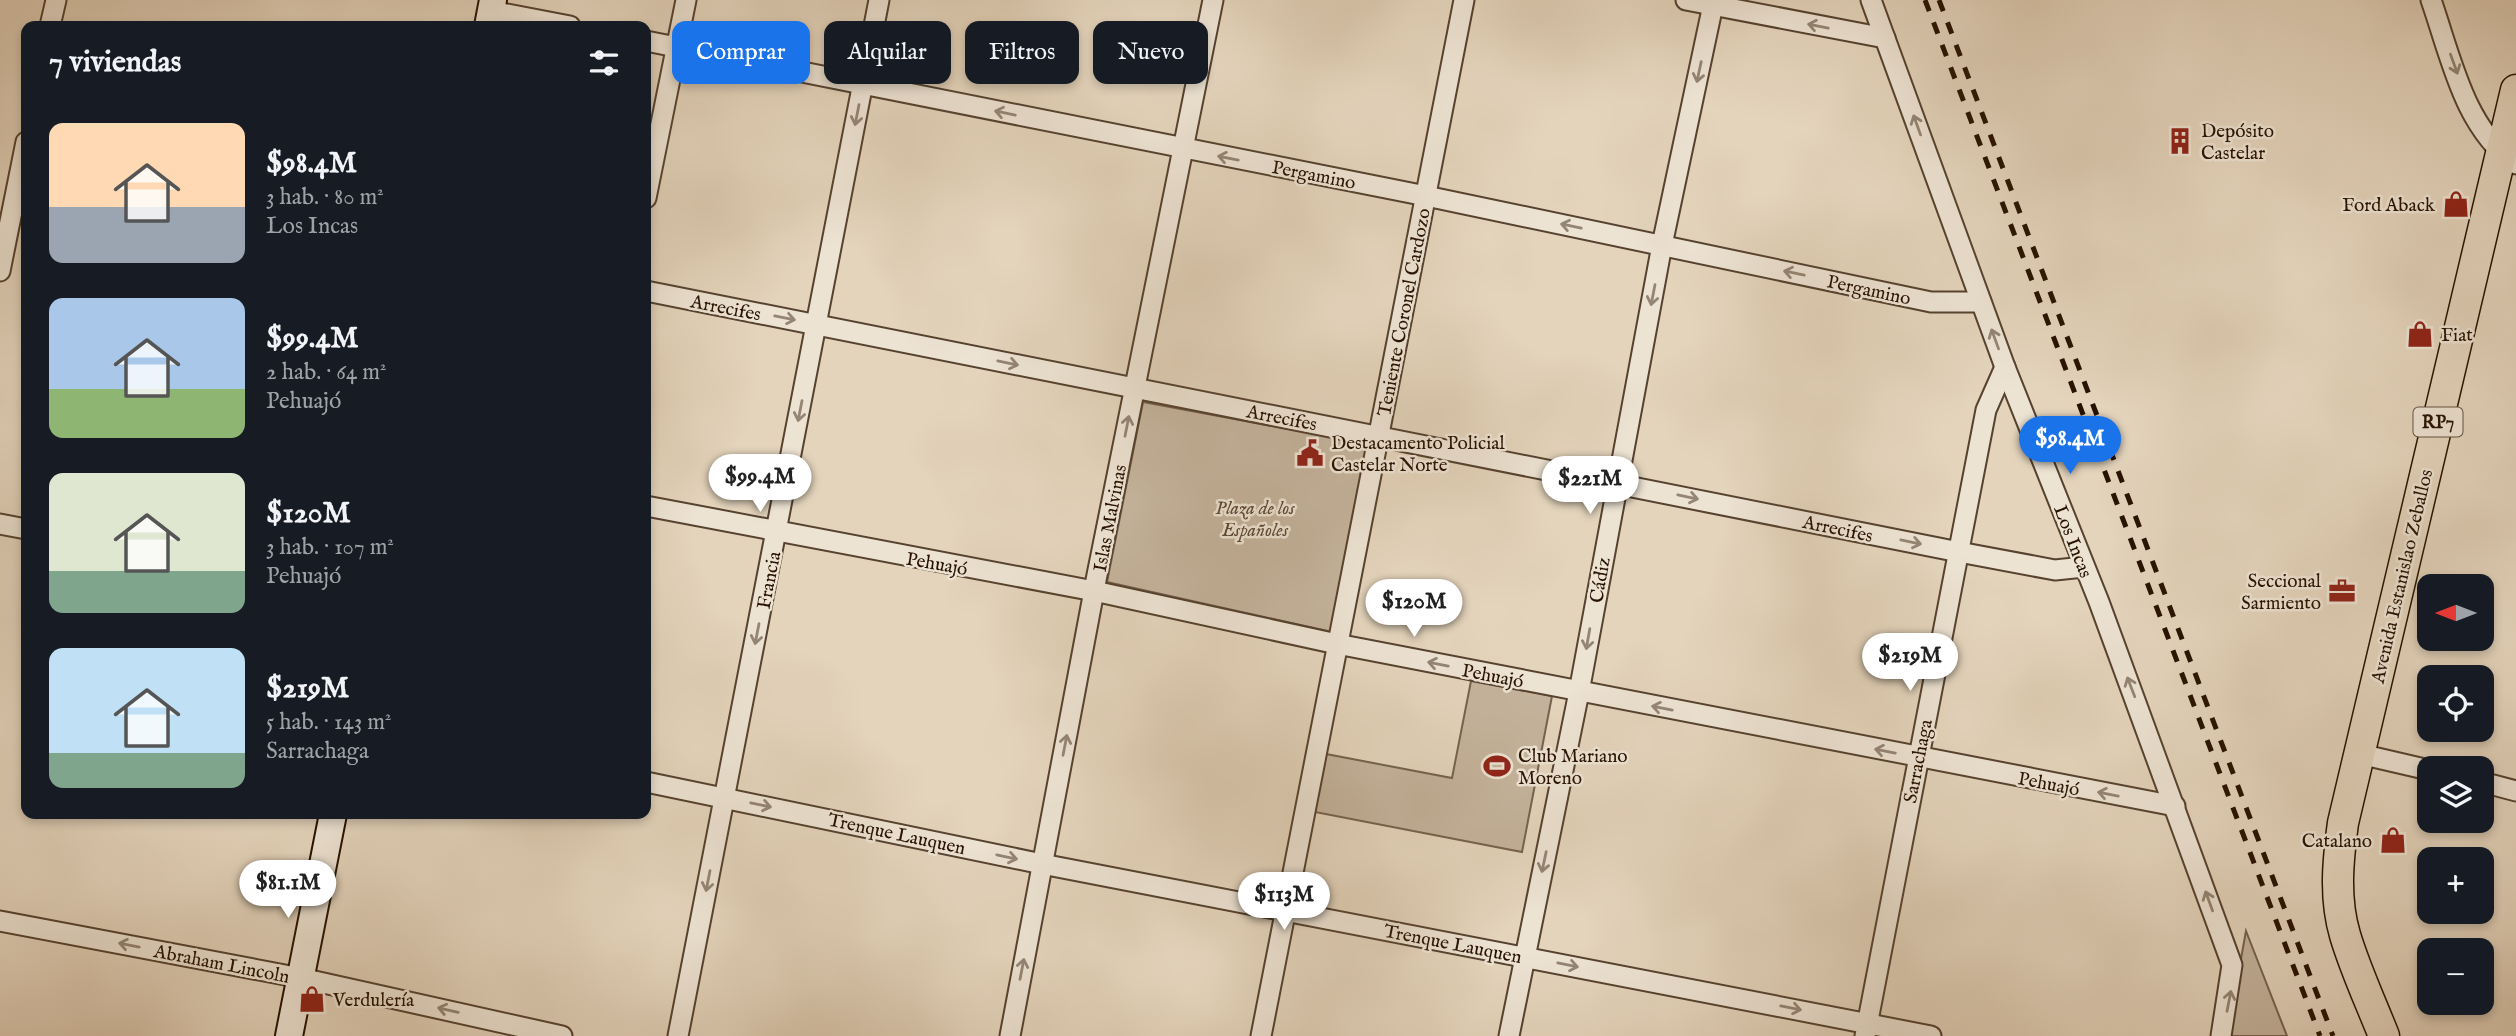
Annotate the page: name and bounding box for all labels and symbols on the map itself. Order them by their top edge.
one-way arrow [1807,18,1830,32]
one-way arrow [2449,53,2461,75]
one-way arrow [1691,60,1705,83]
one-way arrow [850,103,863,126]
one-way arrow [994,105,1017,119]
one-way arrow [1910,114,1922,136]
place label: Depósito Castelar [2201,120,2274,166]
building icon: Depósito Castelar [2165,126,2195,156]
one-way arrow [1217,151,1240,164]
street label: Pergamino [1270,156,1358,196]
shop icon: Ford Aback [2441,189,2471,219]
place label: Ford Aback [2342,194,2436,218]
street label: Teniente Coronel Cardozo [1373,206,1437,418]
one-way arrow [1560,219,1583,233]
one-way arrow [1783,265,1806,279]
street label: Pergamino [1824,270,1913,312]
one-way arrow [1645,283,1659,306]
street label: Arrecifes [688,290,763,328]
one-way arrow [773,311,796,325]
shop icon: Fiat [2405,319,2435,349]
place label: Fiat [2441,324,2473,348]
one-way arrow [1988,328,2000,350]
one-way arrow [996,357,1019,371]
one-way arrow [793,399,806,422]
street label: Arrecifes [1244,400,1319,438]
road number: RP7 [2414,408,2462,436]
one-way arrow [1121,415,1135,438]
pin: $98.4M [2013,416,2127,476]
place label: Destacamento Policial Castelar Norte [1331,432,1505,478]
public building icon: Destacamento Policial Castelar Norte [1295,438,1325,468]
pin: $99.4M [703,454,817,514]
pin: $221M [1541,456,1639,516]
street label: Islas Malvinas [1089,463,1133,574]
street label: Avenida Estanislao Zeballos [2366,467,2439,687]
one-way arrow [1676,490,1699,504]
park label: Plaza de los Españoles [1215,497,1295,543]
street label: Los Incas [2047,502,2097,582]
street label: Arrecifes [1799,511,1875,549]
one-way arrow [1899,536,1922,550]
street label: Pehuajó [904,548,969,582]
street label: Francia [753,549,787,611]
street label: Cádiz [1585,556,1617,605]
place label: Seccional Sarmiento [2241,570,2322,616]
north arrow [2417,574,2494,651]
office icon: Seccional Sarmiento [2327,576,2357,606]
pin: $120M [1365,580,1463,639]
one-way arrow [750,622,764,645]
one-way arrow [1581,627,1594,650]
pin: $219M [1861,634,1959,693]
one-way arrow [1427,657,1450,670]
street label: Pehuajó [1460,659,1525,695]
one-way arrow [2124,677,2136,699]
one-way arrow [1651,700,1673,714]
street label: Sarrachaga [1899,717,1939,805]
one-way arrow [1059,734,1072,757]
one-way arrow [1874,744,1897,758]
place label: Club Mariano Moreno [1518,745,1628,791]
sports icon: Club Mariano Moreno [1482,751,1512,781]
street label: Pehuajó [2016,767,2081,803]
one-way arrow [2097,786,2120,800]
one-way arrow [749,798,772,812]
street label: Trenque Lauquen [826,809,968,861]
shop icon: Catalano [2378,825,2408,855]
place label: Catalano [2302,830,2372,854]
one-way arrow [995,850,1018,864]
one-way arrow [1536,850,1550,873]
pin: $81.1M [231,860,345,920]
one-way arrow [701,869,715,892]
pin: $113M [1235,872,1333,932]
one-way arrow [2202,890,2215,912]
street label: Trenque Lauquen [1382,920,1524,970]
one-way arrow [118,938,141,952]
street label: Abraham Lincoln [151,940,291,990]
one-way arrow [1016,958,1030,981]
one-way arrow [1556,959,1579,972]
shop icon: Verdulería [297,984,327,1014]
place label: Verdulería [332,989,415,1013]
one-way arrow [2222,990,2236,1013]
one-way arrow [1779,1002,1802,1016]
one-way arrow [437,1003,460,1017]

